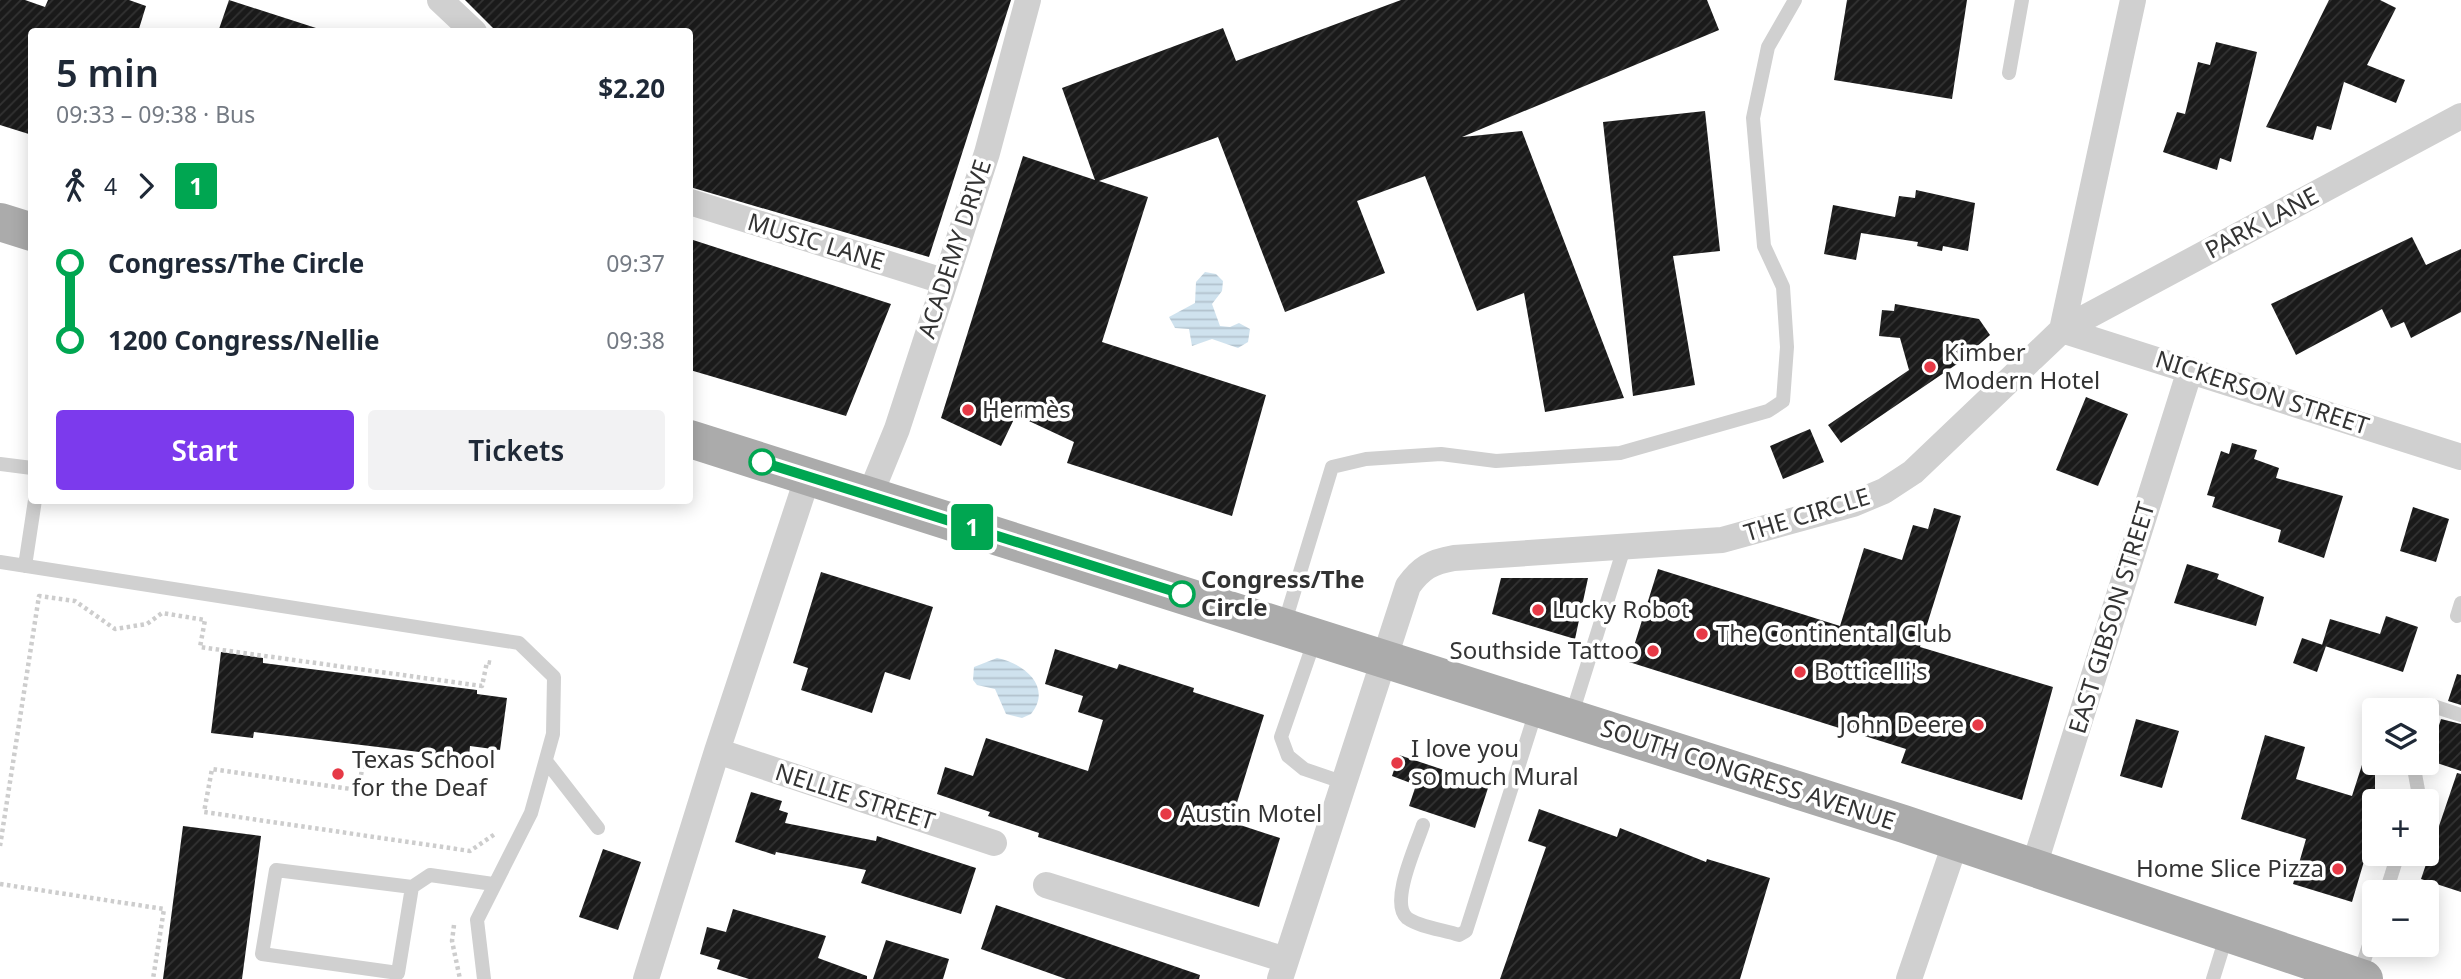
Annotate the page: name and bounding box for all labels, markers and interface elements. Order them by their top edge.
text: 5 min [56,46,159,98]
text: $2.20 [598,70,665,106]
text: 09:33 – 09:38 · Bus [56,98,255,130]
street label: ACADEMY DRIVE [909,155,998,342]
icon: walk [56,167,94,205]
icon: forward [127,167,165,205]
text: 1 [189,169,203,202]
text: 4 [104,170,117,202]
street label: PARK LANE [2199,178,2324,265]
street label: MUSIC LANE [744,204,889,277]
text: Congress/The Circle [108,245,364,281]
text: 09:37 [606,247,665,279]
text: 1200 Congress/Nellie [108,322,380,358]
text: 09:38 [606,324,665,356]
place label: Kimber Modern Hotel [1944,335,2100,396]
street label: NICKERSON STREET [2152,341,2374,442]
marker: Kimber Modern Hotel [1922,359,1938,375]
place label: Hermès [982,392,1071,425]
marker: Hermès [960,402,976,418]
button: Start [56,410,354,490]
button: Tickets [368,410,665,490]
unlabelled marker [749,449,775,475]
street label: THE CIRCLE [1740,479,1874,548]
street label: EAST GIBSON STREET [2060,497,2162,737]
line badge: 1 [949,504,995,550]
text: 1 [965,510,979,543]
place label: Congress/The Circle [1201,562,1365,623]
marker: Congress/The Circle [1169,581,1195,607]
place label: Lucky Robot [1552,592,1690,625]
marker: Lucky Robot [1530,602,1546,618]
place label: The Continental Club [1716,616,1952,649]
marker: The Continental Club [1694,626,1710,642]
place label: Southside Tattoo [1449,633,1639,666]
marker: Southside Tattoo [1645,643,1661,659]
place label: Botticelli's [1814,654,1927,687]
marker: Botticelli's [1792,664,1808,680]
map controls [2362,698,2439,957]
button: layers [2362,698,2439,775]
place label: John Deere [1837,707,1964,740]
street label: SOUTH CONGRESS AVENUE [1597,710,1900,837]
marker: John Deere [1970,717,1986,733]
place label: I love you so much Mural [1411,731,1579,792]
place label: Texas School for the Deaf [352,742,495,803]
street label: NELLIE STREET [771,754,940,837]
marker: I love you so much Mural [1389,755,1405,771]
marker: Texas School for the Deaf [330,766,346,782]
button: + [2362,789,2439,866]
place label: Austin Motel [1180,796,1322,829]
marker: Austin Motel [1158,806,1174,822]
place label: Home Slice Pizza [2136,851,2324,884]
marker: Home Slice Pizza [2330,861,2346,877]
button: − [2362,880,2439,957]

